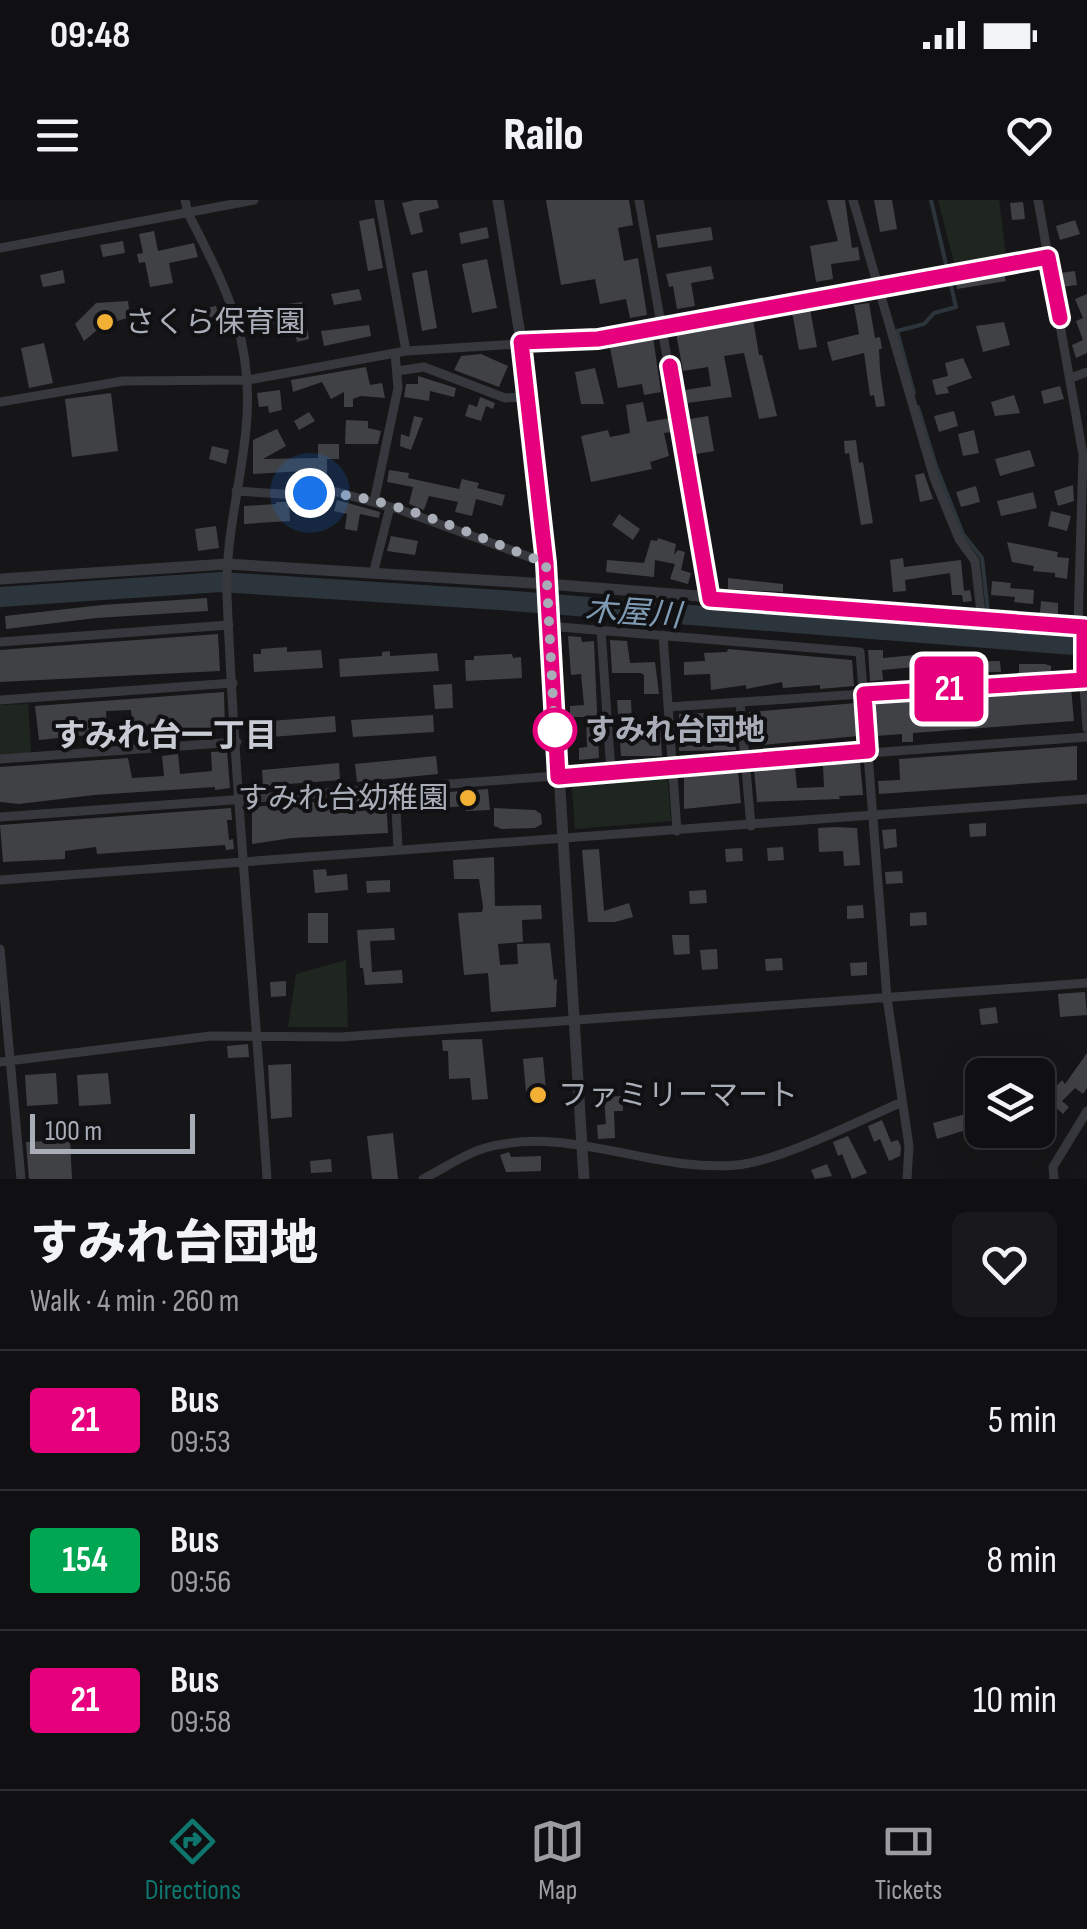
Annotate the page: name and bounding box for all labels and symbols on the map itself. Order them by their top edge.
place label: さくら保育園 [125,305,305,341]
marker: さくら保育園 [94,311,116,333]
your location [285,468,335,518]
water label: 木屋川 [584,591,685,637]
line badge: 21 [904,656,994,722]
marker: すみれ台団地 [534,709,576,751]
place label: すみれ台団地 [585,713,765,749]
district label: すみれ台一丁目 [53,717,277,756]
place label: すみれ台幼稚園 [238,781,448,817]
marker: すみれ台幼稚園 [457,787,479,809]
place label: ファミリーマート [558,1078,798,1114]
marker: ファミリーマート [527,1084,549,1106]
scale bar [30,1109,195,1154]

